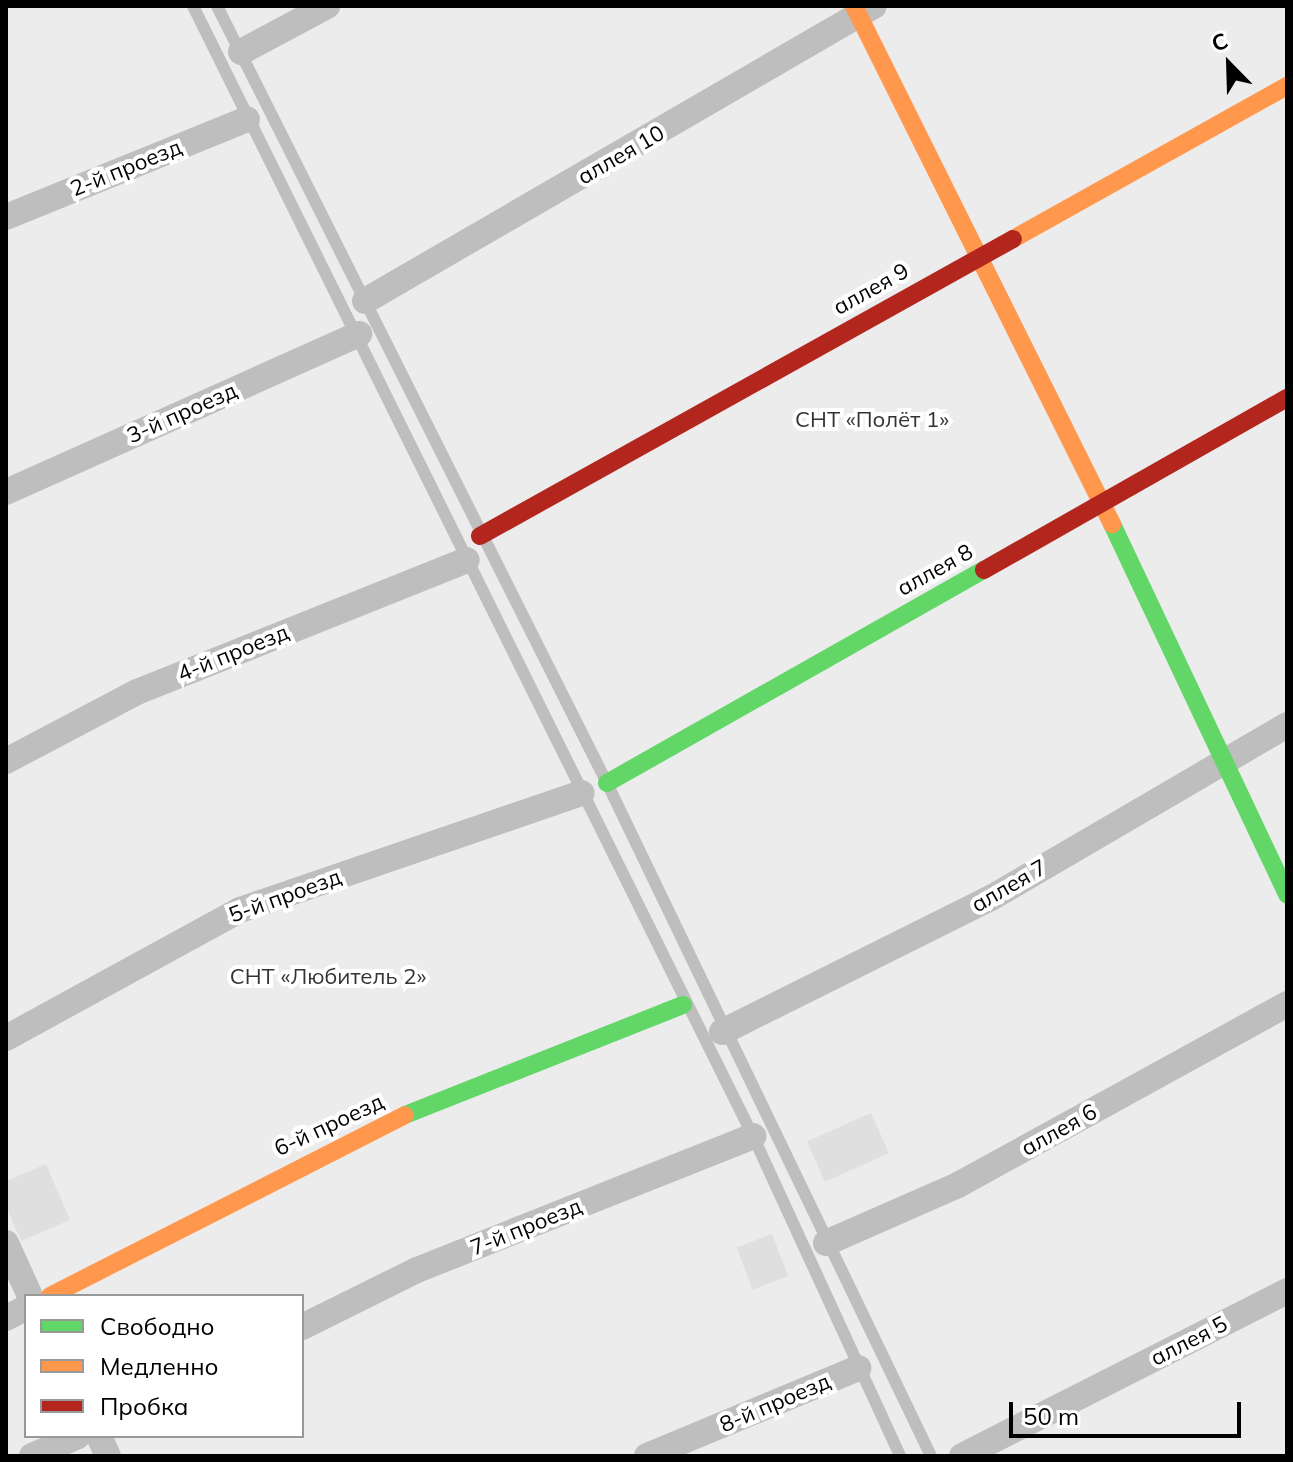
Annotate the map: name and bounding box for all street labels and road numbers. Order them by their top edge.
street label: аллея 10 [573,120,669,190]
street label: 2-й проезд [66,134,186,202]
street label: аллея 9 [829,257,913,321]
street label: 3-й проезд [123,377,241,449]
street label: аллея 8 [893,538,977,602]
street label: 4-й проезд [173,619,293,687]
street label: аллея 7 [967,854,1051,918]
street label: 5-й проезд [225,863,345,929]
street label: 6-й проезд [270,1088,388,1162]
street label: аллея 6 [1017,1098,1101,1162]
street label: 7-й проезд [466,1193,586,1261]
street label: аллея 5 [1146,1311,1232,1371]
street label: 8-й проезд [716,1368,834,1438]

